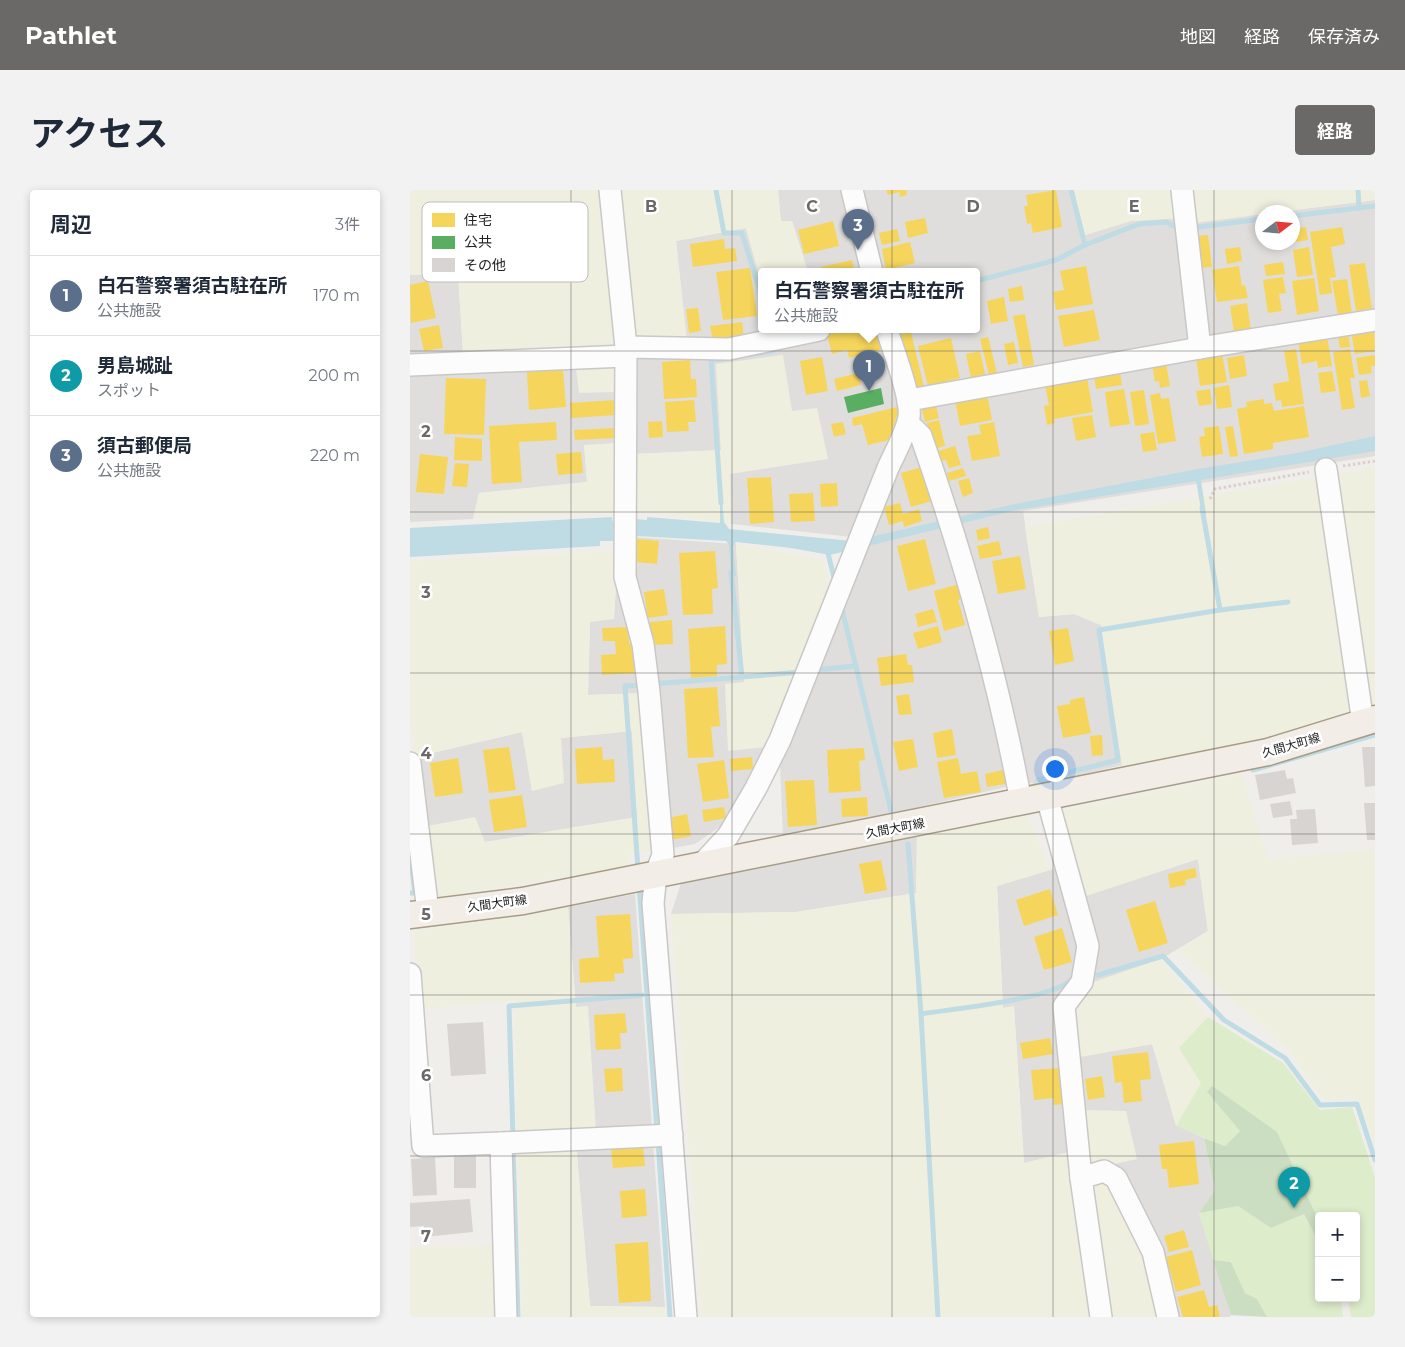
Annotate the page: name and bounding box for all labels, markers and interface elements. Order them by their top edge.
text: Pathlet [25,21,117,50]
text: 地図 [1180,26,1216,48]
text: 経路 [1244,26,1280,48]
text: 保存済み [1308,26,1380,48]
button: 経路 [1295,105,1375,155]
text: アクセス [30,112,168,155]
text: B [645,197,657,216]
text: C [806,197,818,216]
text: D [966,197,980,216]
text: E [1129,197,1139,216]
legend [422,202,588,282]
north arrow [1255,205,1300,250]
pin: 3 [842,209,874,250]
text: 住宅 [464,211,492,229]
text: 周辺 [50,212,92,237]
text: 3件 [335,215,360,234]
text: 公共 [464,233,492,251]
text: その他 [464,256,506,274]
popup [758,268,980,333]
text: 白石警察署須古駐在所 [97,274,287,297]
text: 白石警察署須古駐在所 [774,279,964,302]
text: 1 [63,286,69,305]
text: 170 m [313,286,360,305]
text: 公共施設 [97,301,161,320]
text: 公共施設 [774,306,838,325]
pin: 1 [853,350,885,391]
text: 男島城趾 [97,354,173,377]
text: 2 [61,366,71,385]
text: 200 m [309,366,360,385]
text: スポット [97,381,161,400]
text: 2 [421,422,431,441]
text: 須古郵便局 [97,434,192,457]
text: 3 [61,446,71,465]
text: 220 m [310,446,360,465]
text: 公共施設 [97,461,161,480]
text: 3 [420,583,431,602]
street label: 久間大町線 [1260,730,1322,760]
text: 4 [420,744,432,763]
your location [1042,756,1068,782]
street label: 久間大町線 [864,815,926,841]
street label: 久間大町線 [466,891,528,915]
text: 5 [421,905,431,924]
text: 6 [421,1066,431,1085]
pin: 2 [1278,1167,1310,1208]
map controls [1315,1212,1360,1302]
button: + [1315,1212,1360,1257]
text: 7 [421,1227,431,1246]
button: − [1315,1257,1360,1302]

